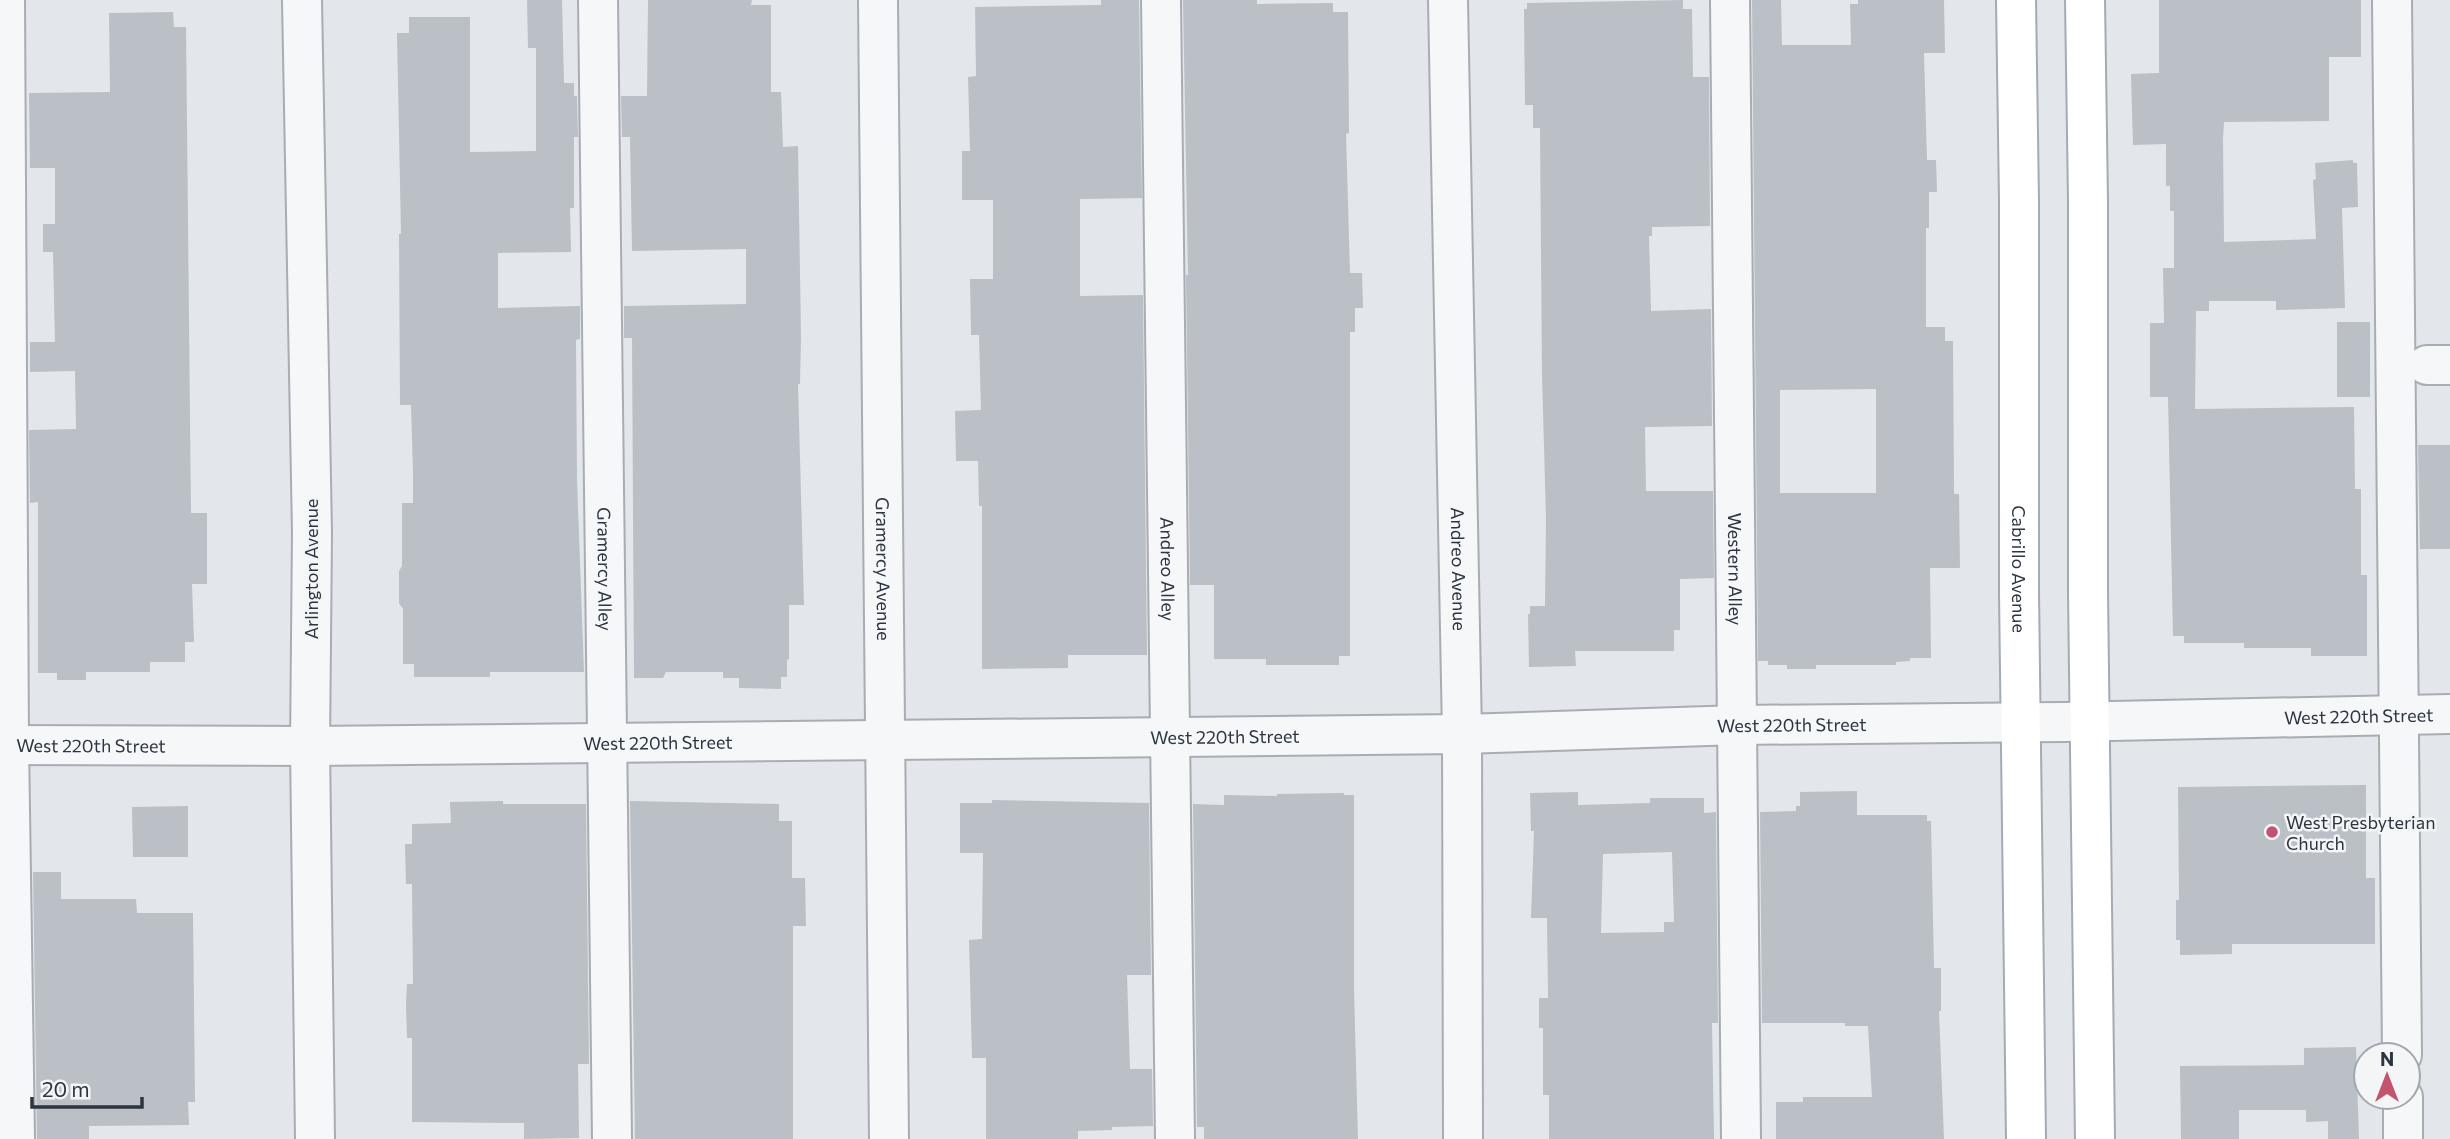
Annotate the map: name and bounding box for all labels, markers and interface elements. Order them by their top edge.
street label: Gramercy Avenue [872,497,895,641]
street label: Arlington Avenue [300,499,322,639]
street label: Cabrillo Avenue [2008,505,2031,633]
street label: Gramercy Alley [593,507,617,631]
street label: Andreo Avenue [1447,507,1471,631]
street label: Western Alley [1724,513,1747,625]
street label: Andreo Alley [1156,517,1180,621]
street label: West 220th Street [2284,703,2434,728]
street label: West 220th Street [1717,713,1867,737]
street label: West 220th Street [1150,725,1300,748]
street label: West 220th Street [583,731,733,754]
street label: West 220th Street [16,734,166,757]
place label: West Presbyterian Church [2286,811,2435,854]
marker: West Presbyterian Church [2264,824,2280,840]
north arrow [2352,1041,2422,1111]
text: N [2380,1047,2394,1070]
scale bar [32,1066,142,1110]
text: 20 m [42,1076,90,1101]

